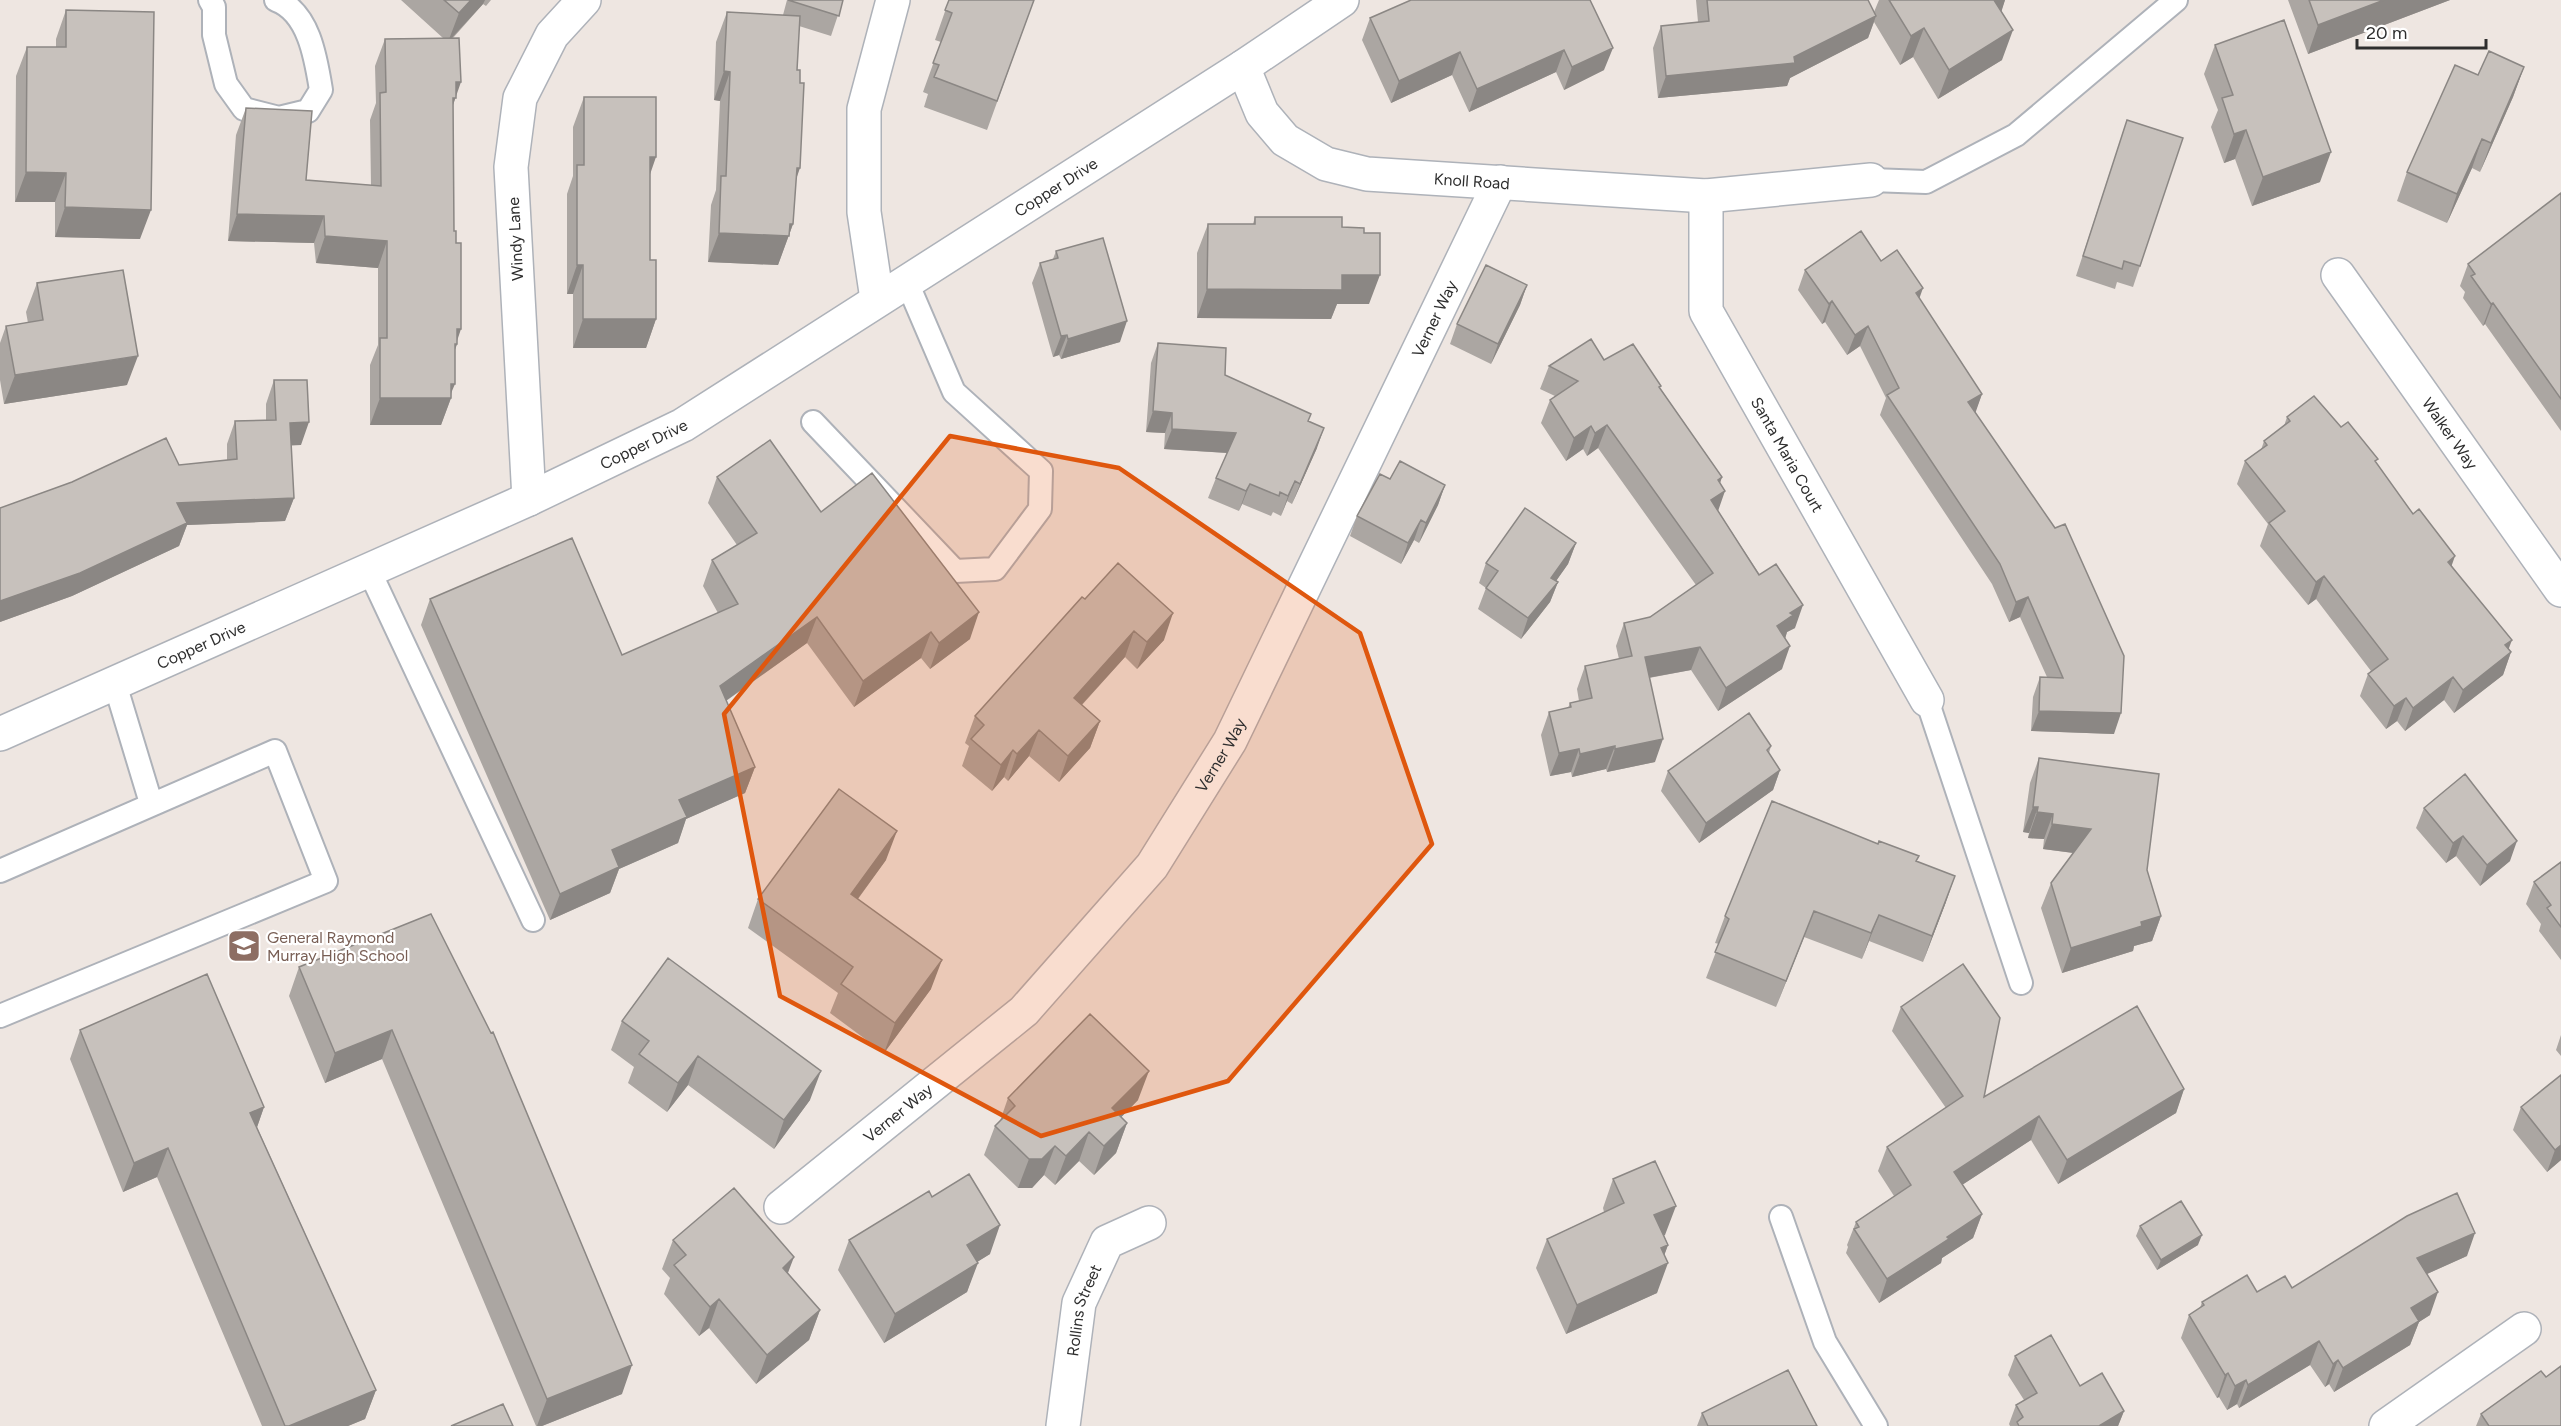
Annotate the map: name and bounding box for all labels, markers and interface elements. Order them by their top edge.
scale bar [2357,12,2486,50]
text: 20 m [2366,22,2407,44]
street label: Copper Drive [1011,153,1101,221]
street label: Knoll Road [1433,169,1510,193]
street label: Windy Lane [504,196,527,281]
street label: Verner Way [1408,277,1461,360]
street label: Santa Maria Court [1747,394,1827,516]
street label: Walker Way [2418,394,2482,474]
street label: Copper Drive [597,415,691,474]
street label: Copper Drive [154,617,249,673]
street label: Verner Way [1191,715,1250,796]
school or university icon: General Raymond Murray High School [226,928,262,964]
place label: General Raymond Murray High School [267,928,408,965]
street label: Verner Way [860,1079,937,1147]
street label: Rollins Street [1063,1261,1105,1358]

